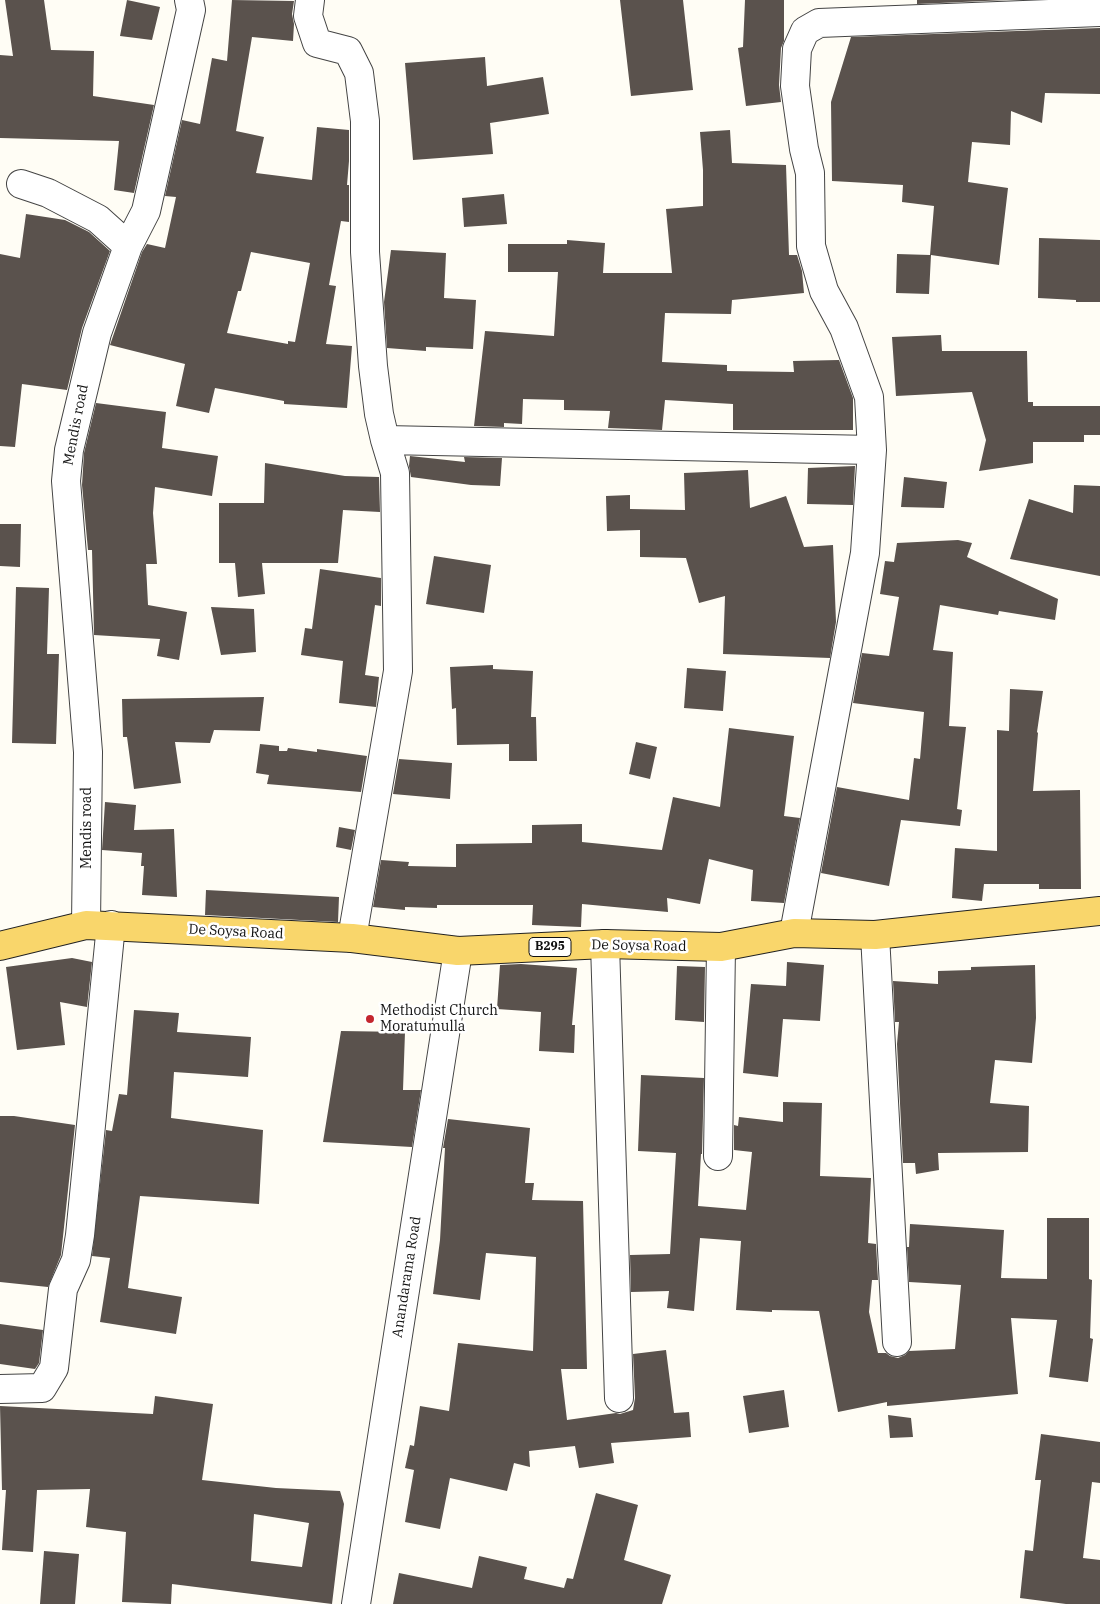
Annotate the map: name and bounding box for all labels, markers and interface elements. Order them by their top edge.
street label: Mendis road [60,383,92,467]
street label: Mendis road [79,787,95,869]
street label: De Soysa Road [188,921,284,943]
street label: De Soysa Road [591,937,687,955]
road number: B295 [529,938,571,956]
place label: Methodist Church Moratumulla [380,1003,498,1036]
marker: Methodist Church Moratumulla [364,1013,376,1025]
street label: Anandarama Road [389,1215,425,1339]

